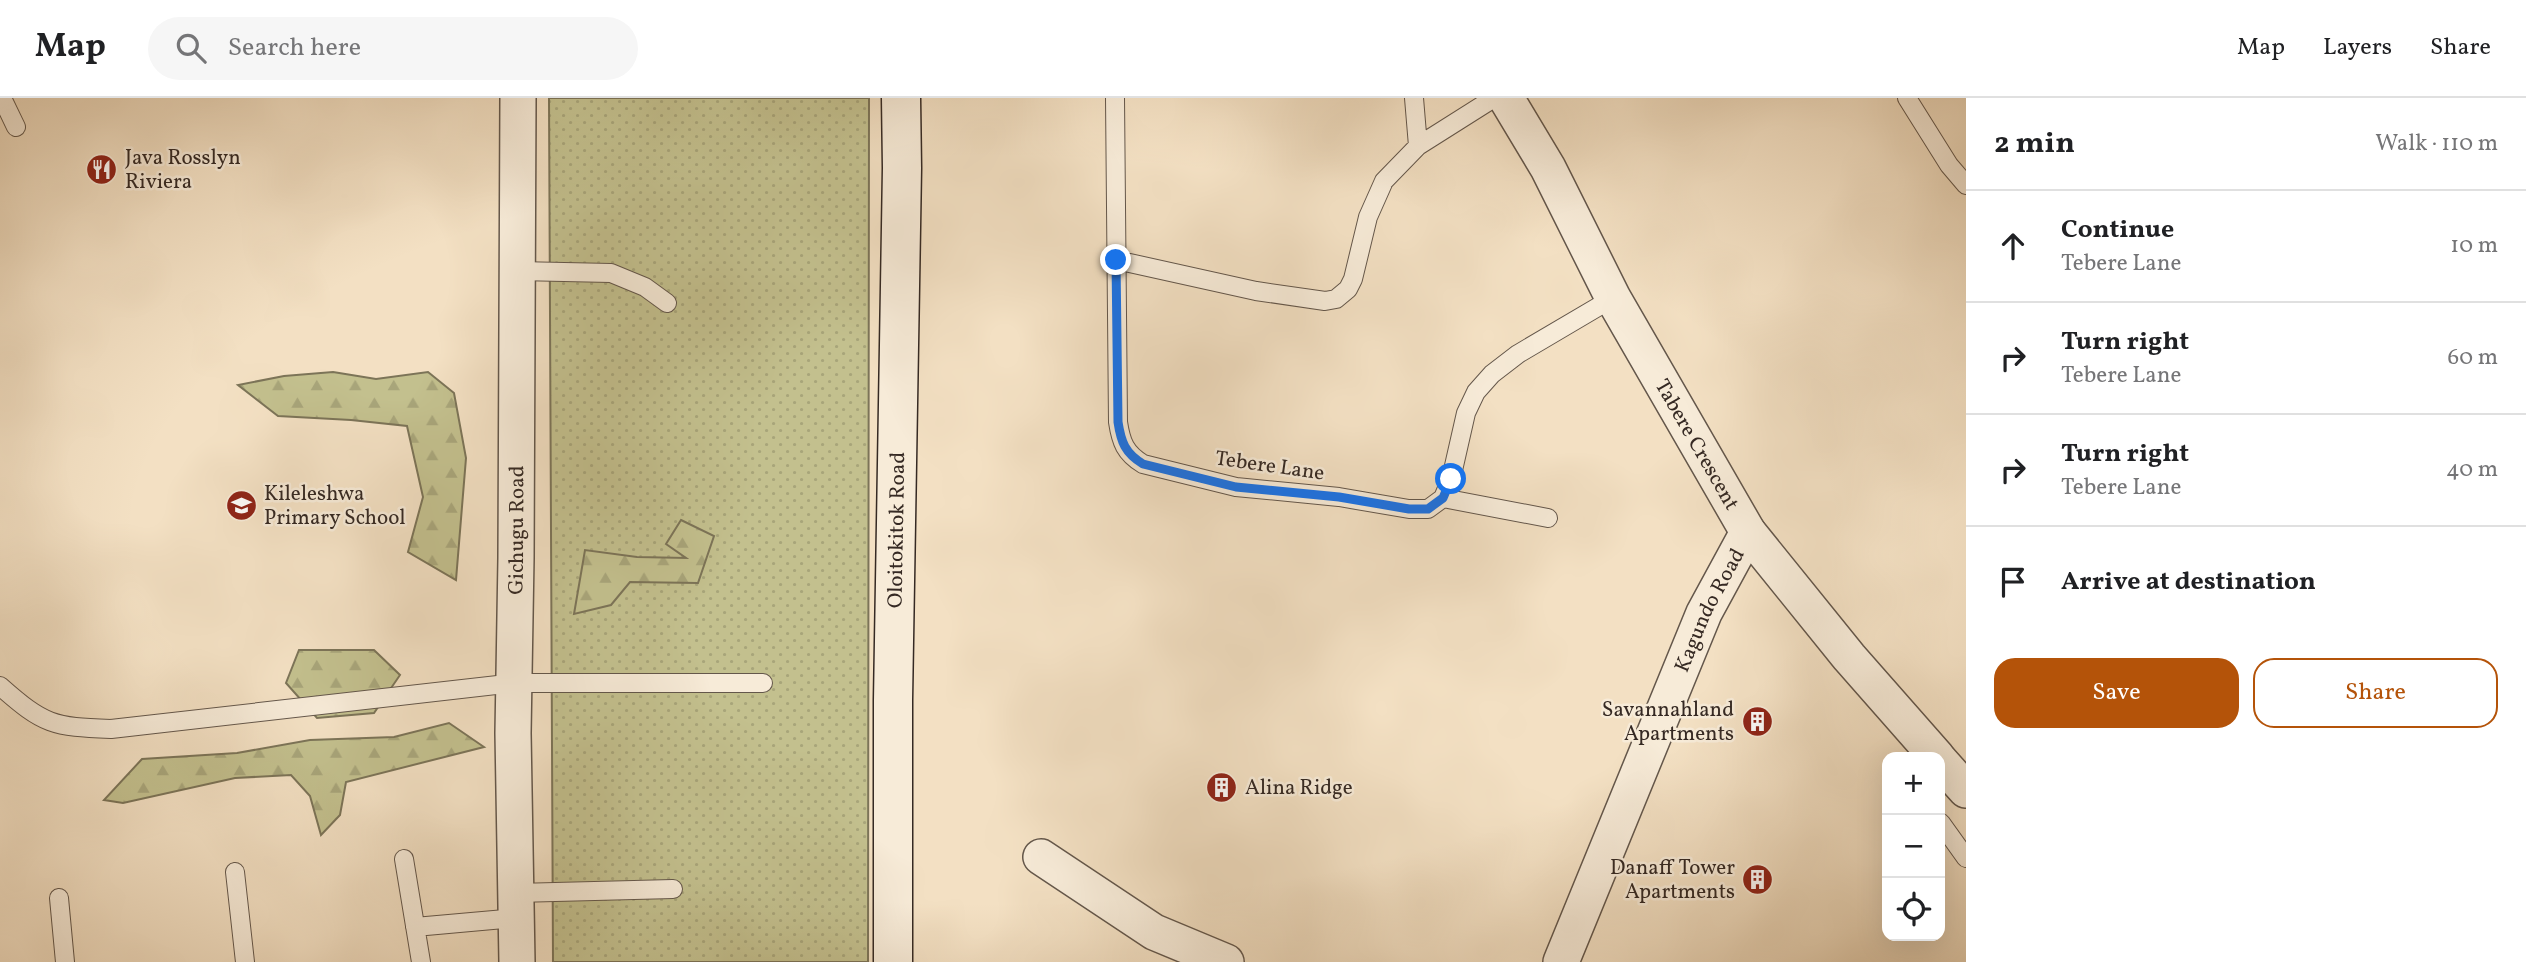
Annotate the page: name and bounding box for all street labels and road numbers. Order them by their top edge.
street label: Tabere Crescent [1647,374,1745,516]
street label: Tebere Lane [1213,444,1326,488]
street label: Oloitokitok Road [882,452,913,608]
street label: Gichugu Road [502,465,532,595]
street label: Kagundo Road [1668,543,1752,677]

